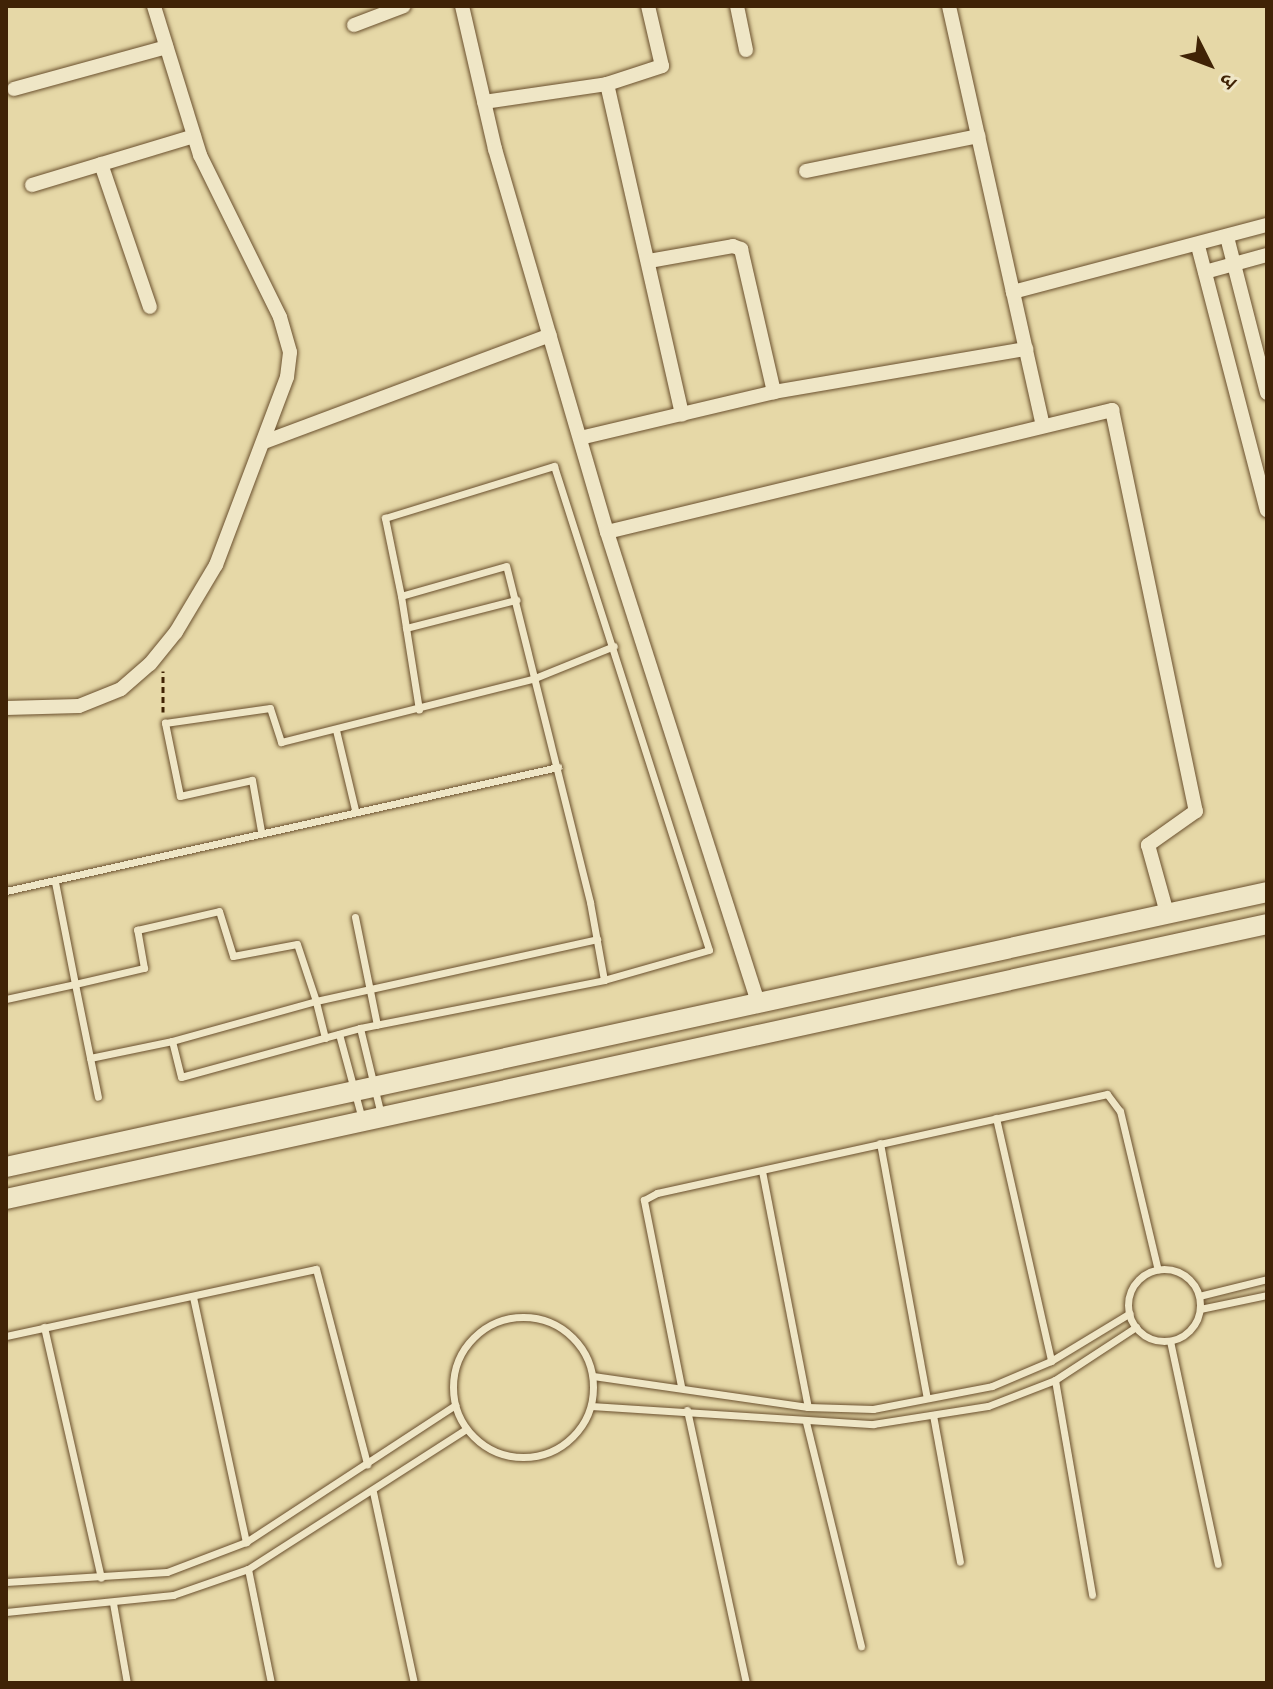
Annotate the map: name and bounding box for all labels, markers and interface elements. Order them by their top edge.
north arrow [1169,24,1249,104]
text: उ [1213,67,1241,94]

